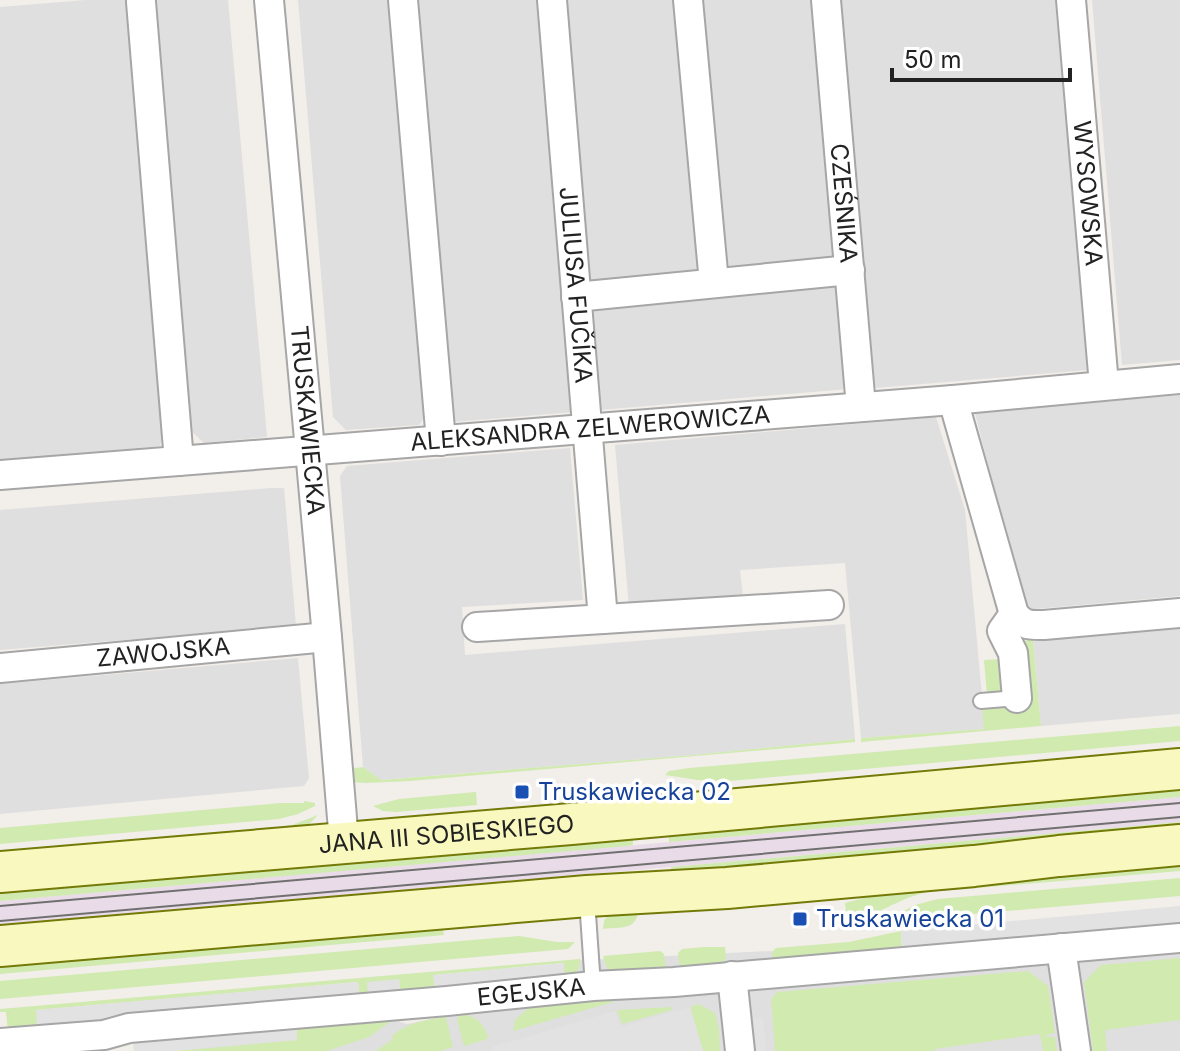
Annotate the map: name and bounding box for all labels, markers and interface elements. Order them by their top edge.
scale bar [892,32,1070,82]
text: 50 m [904,45,962,74]
street label: WYSOWSKA [1067,120,1109,267]
street label: CZEŚNIKA [824,142,864,264]
street label: JULIUSA FUČÍKA [553,186,599,384]
street label: TRUSKAWIECKA [285,324,331,516]
street label: ALEKSANDRA ZELWEROWICZA [409,399,771,457]
street label: ZAWOJSKA [95,631,231,673]
place label: Truskawiecka 02 [538,777,731,806]
marker: Truskawiecka 02 [513,783,531,801]
street label: JANA III SOBIESKIEGO [317,809,575,859]
place label: Truskawiecka 01 [816,904,1004,933]
marker: Truskawiecka 01 [791,910,809,928]
street label: EGEJSKA [476,972,587,1012]

